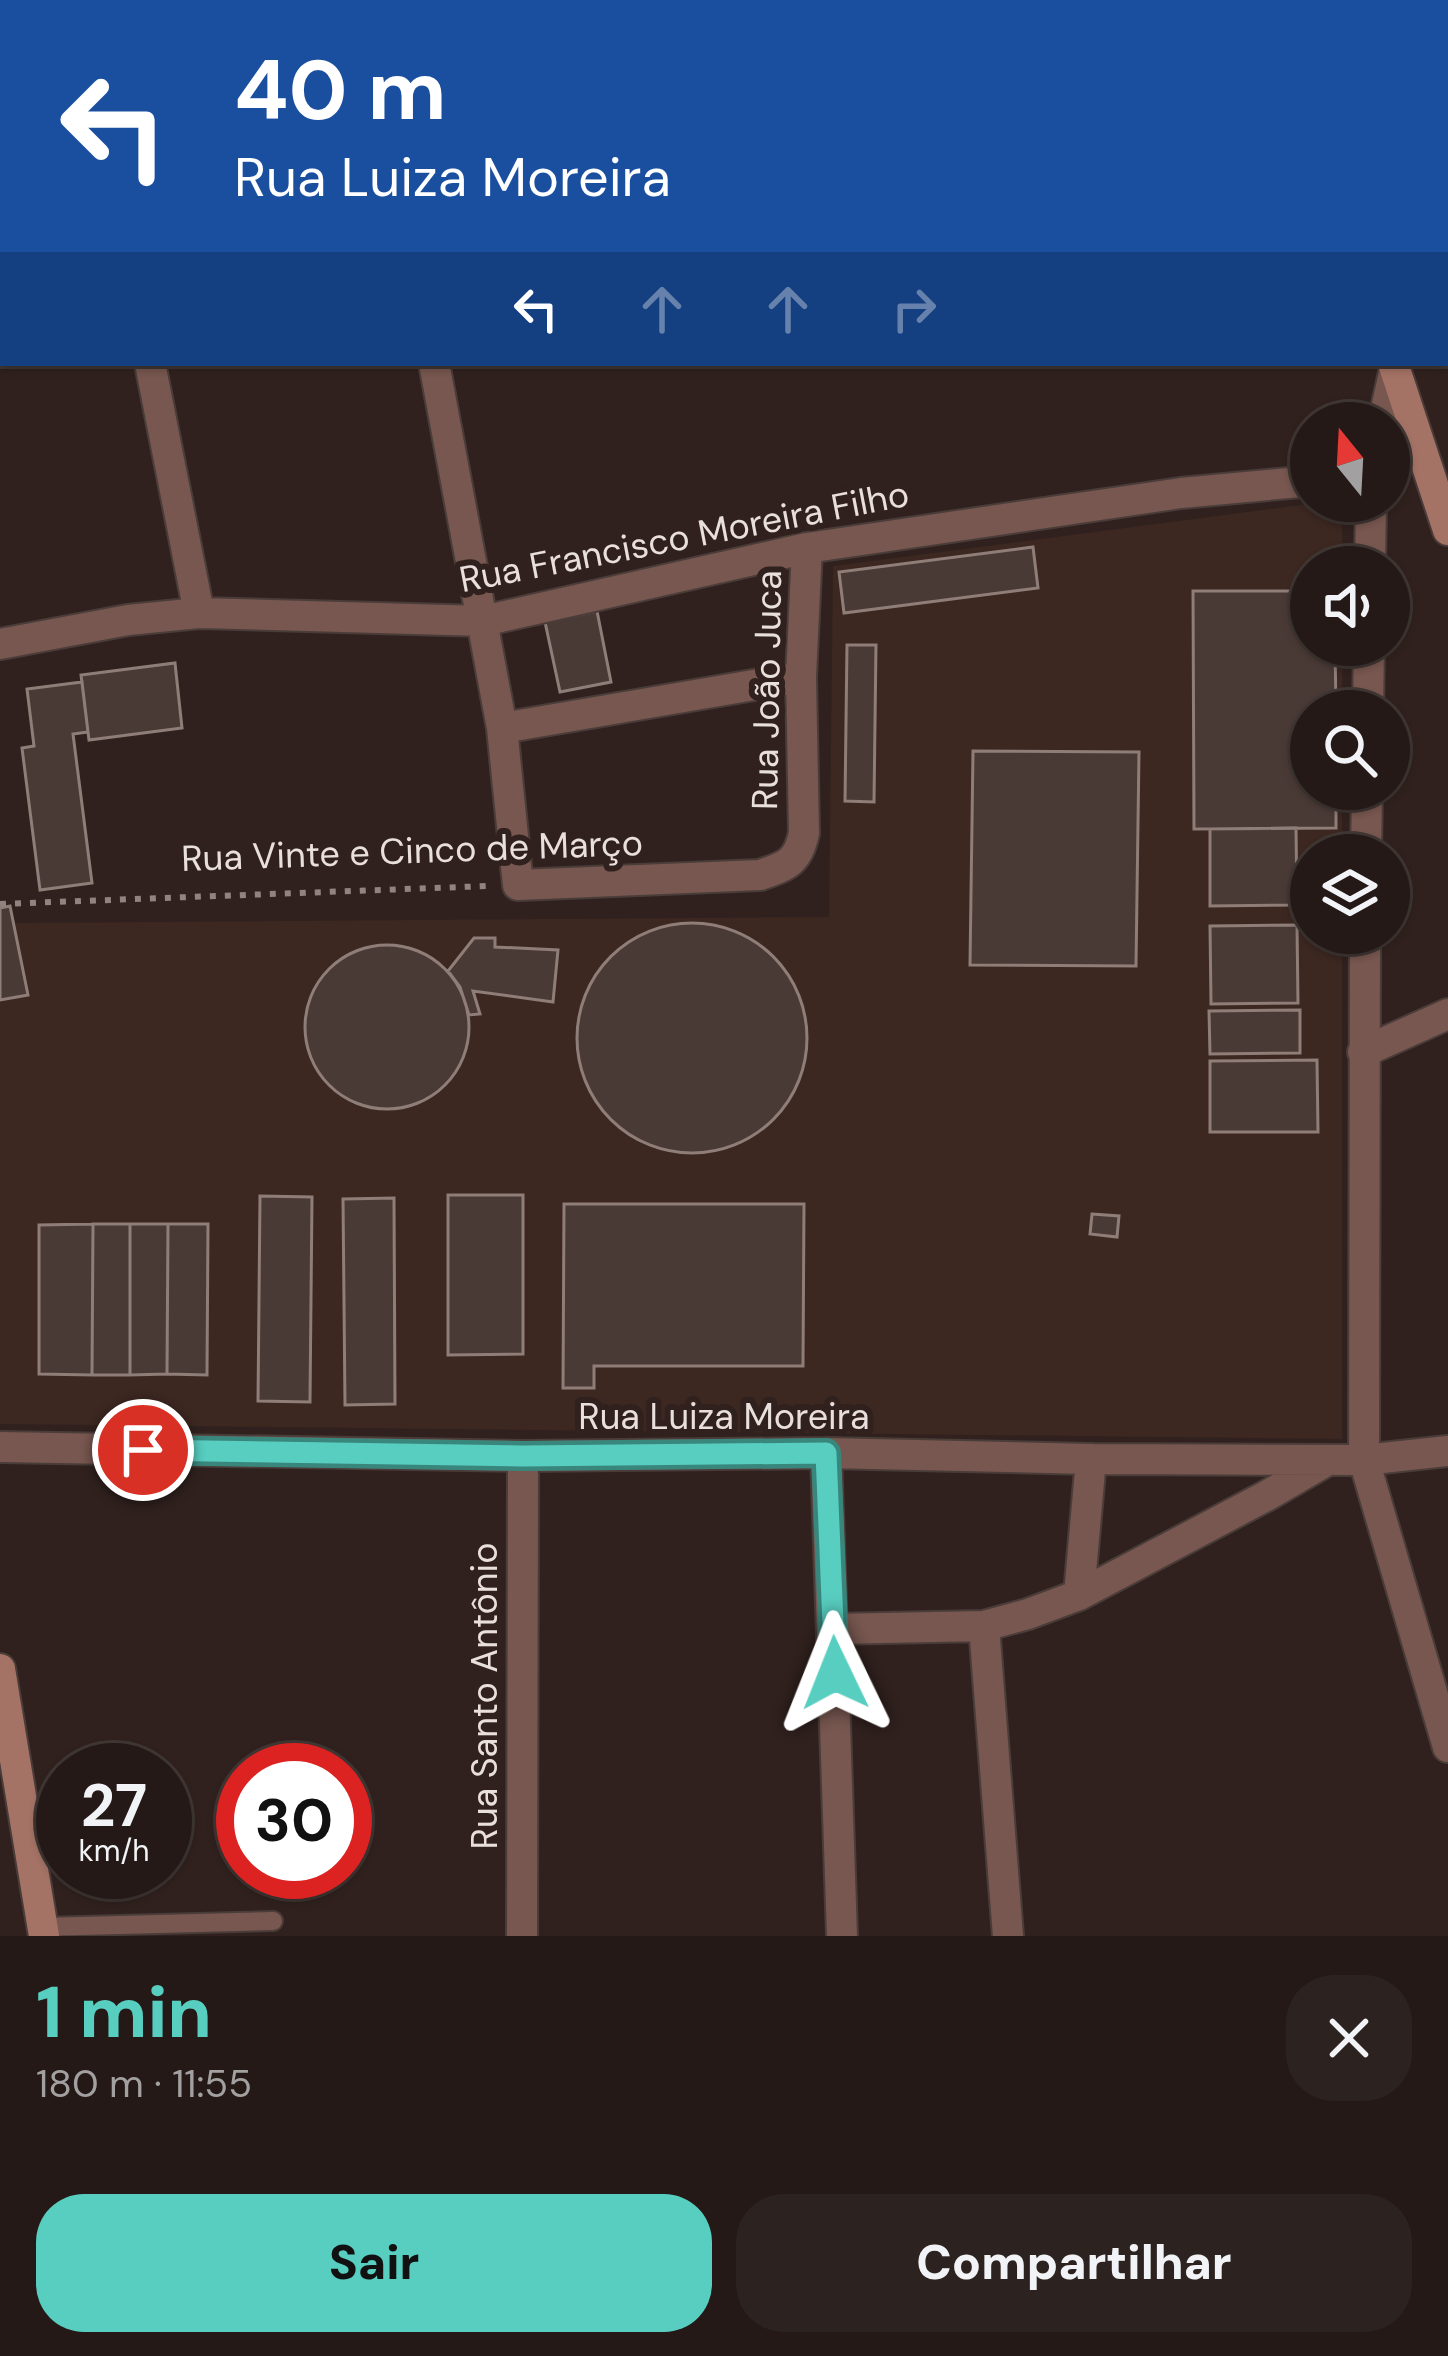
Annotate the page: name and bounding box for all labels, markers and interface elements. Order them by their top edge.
text: 40 m [234,36,447,145]
icon: left [36,48,192,204]
text: Rua Luiza Moreira [234,142,671,213]
icon: left [503,276,569,342]
icon: ahead [629,276,695,342]
icon: ahead [755,276,821,342]
icon: right [881,276,947,342]
north arrow [1290,402,1410,522]
map controls [1290,402,1410,954]
street label: Rua Francisco Moreira Filho [455,470,913,603]
button: sound [1290,546,1410,666]
street label: Rua João Juca [741,570,792,810]
button: search [1290,690,1410,810]
street label: Rua Vinte e Cinco de Março [180,819,644,882]
button: layers [1290,834,1410,954]
street label: Rua Luiza Moreira [578,1393,870,1440]
pin [92,1399,194,1501]
icon: arrive [110,1417,176,1483]
street label: Rua Santo Antônio [461,1542,508,1850]
position arrow [772,1610,898,1736]
speed limit sign: 30 [216,1743,372,1899]
text: 27 [81,1766,147,1845]
text: km/h [79,1831,149,1870]
text: 1 min [36,1966,212,2059]
button: close [1286,1975,1412,2101]
text: 180 m · 11:55 [36,2058,252,2109]
button: Sair [36,2194,712,2332]
button: Compartilhar [736,2194,1412,2332]

